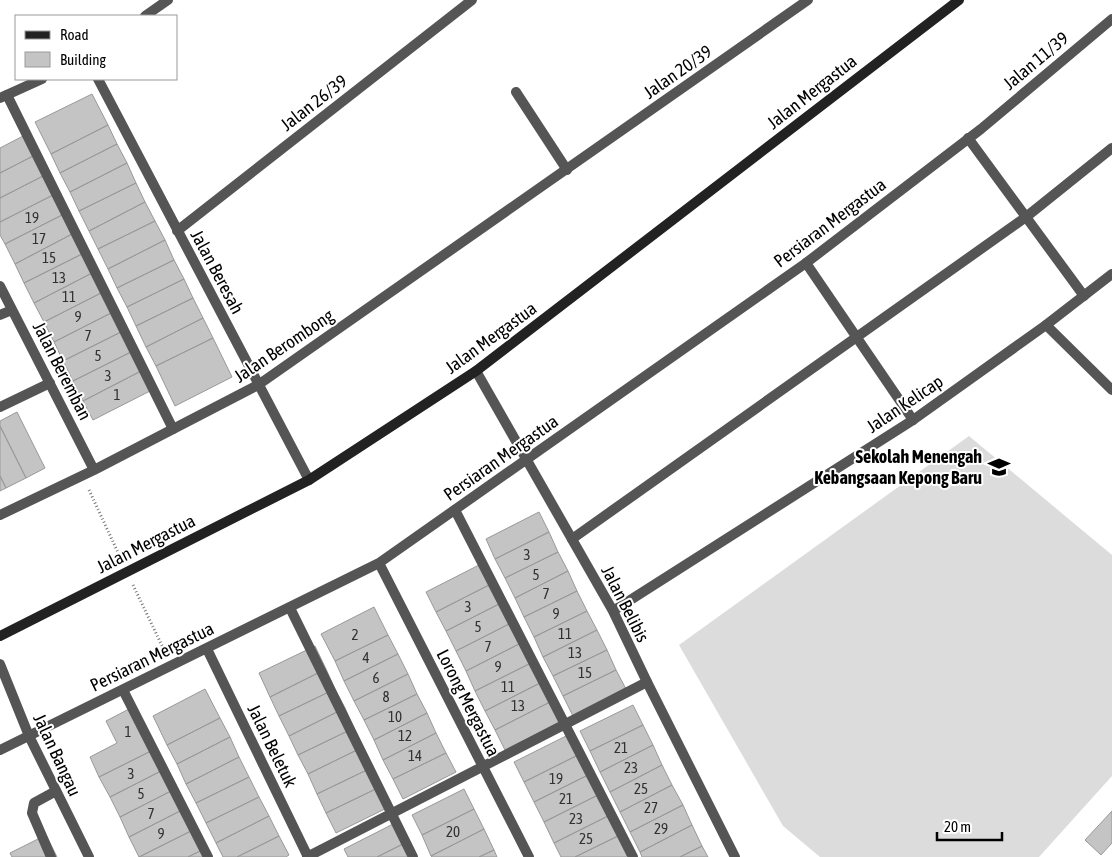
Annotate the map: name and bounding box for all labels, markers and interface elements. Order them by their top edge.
legend [15,15,178,80]
text: Road [60,26,89,43]
street label: Jalan 11/39 [999,27,1072,94]
street label: Jalan 20/39 [640,41,716,103]
street label: Jalan Mergastua [763,50,861,133]
text: Building [60,51,106,68]
street label: Jalan 26/39 [276,70,351,135]
street label: Persiaran Mergastua [770,174,890,272]
house number: 19 [25,209,39,226]
street label: Jalan Beresah [187,226,248,317]
house number: 17 [32,230,46,247]
house number: 15 [42,249,56,266]
house number: 13 [52,269,66,286]
house number: 11 [62,288,76,305]
street label: Jalan Mergastua [441,297,540,378]
street label: Jalan Berombong [230,304,338,387]
house number: 9 [74,308,82,325]
street label: Jalan Beremban [29,318,96,423]
house number: 7 [84,327,92,344]
house number: 5 [94,347,102,364]
house number: 3 [104,367,112,384]
street label: Jalan Kelicap [863,370,947,437]
house number: 1 [113,386,121,403]
street label: Persiaran Mergastua [439,410,562,505]
place label: Sekolah Menengah Kebangsaan Kepong Baru [814,446,982,488]
school or university icon: Sekolah Menengah Kebangsaan Kepong Baru [986,454,1012,480]
street label: Jalan Mergastua [93,510,199,577]
house number: 3 [523,546,531,563]
street label: Jalan Belibis [597,562,654,646]
house number: 5 [532,566,540,583]
house number: 7 [542,585,550,602]
house number: 3 [464,598,472,615]
house number: 9 [552,605,560,622]
street label: Persiaran Mergastua [87,618,217,696]
house number: 5 [474,618,482,635]
house number: 11 [558,625,572,642]
house number: 2 [351,626,359,643]
house number: 7 [484,638,492,655]
house number: 13 [568,644,582,661]
street label: Lorong Mergastua [432,646,504,760]
house number: 4 [362,649,370,666]
house number: 9 [494,658,502,675]
house number: 15 [578,664,592,681]
house number: 6 [372,669,380,686]
house number: 11 [501,678,515,695]
house number: 8 [382,688,390,705]
house number: 13 [511,697,525,714]
street label: Jalan Beletuk [243,701,302,791]
house number: 10 [388,708,402,725]
street label: Jalan Bangau [29,710,86,799]
house number: 1 [124,723,132,740]
house number: 12 [398,727,412,744]
house number: 21 [614,739,628,756]
house number: 14 [408,747,422,764]
house number: 23 [624,759,638,776]
house number: 3 [127,765,135,782]
house number: 19 [549,770,563,787]
house number: 25 [634,780,648,797]
house number: 5 [137,785,145,802]
house number: 21 [559,790,573,807]
house number: 27 [644,799,658,816]
house number: 7 [147,805,155,822]
house number: 23 [569,810,583,827]
scale bar [937,810,1002,842]
text: 20 m [944,818,971,835]
house number: 29 [654,820,668,837]
house number: 20 [446,823,460,840]
house number: 9 [157,825,165,842]
house number: 25 [579,830,593,847]

